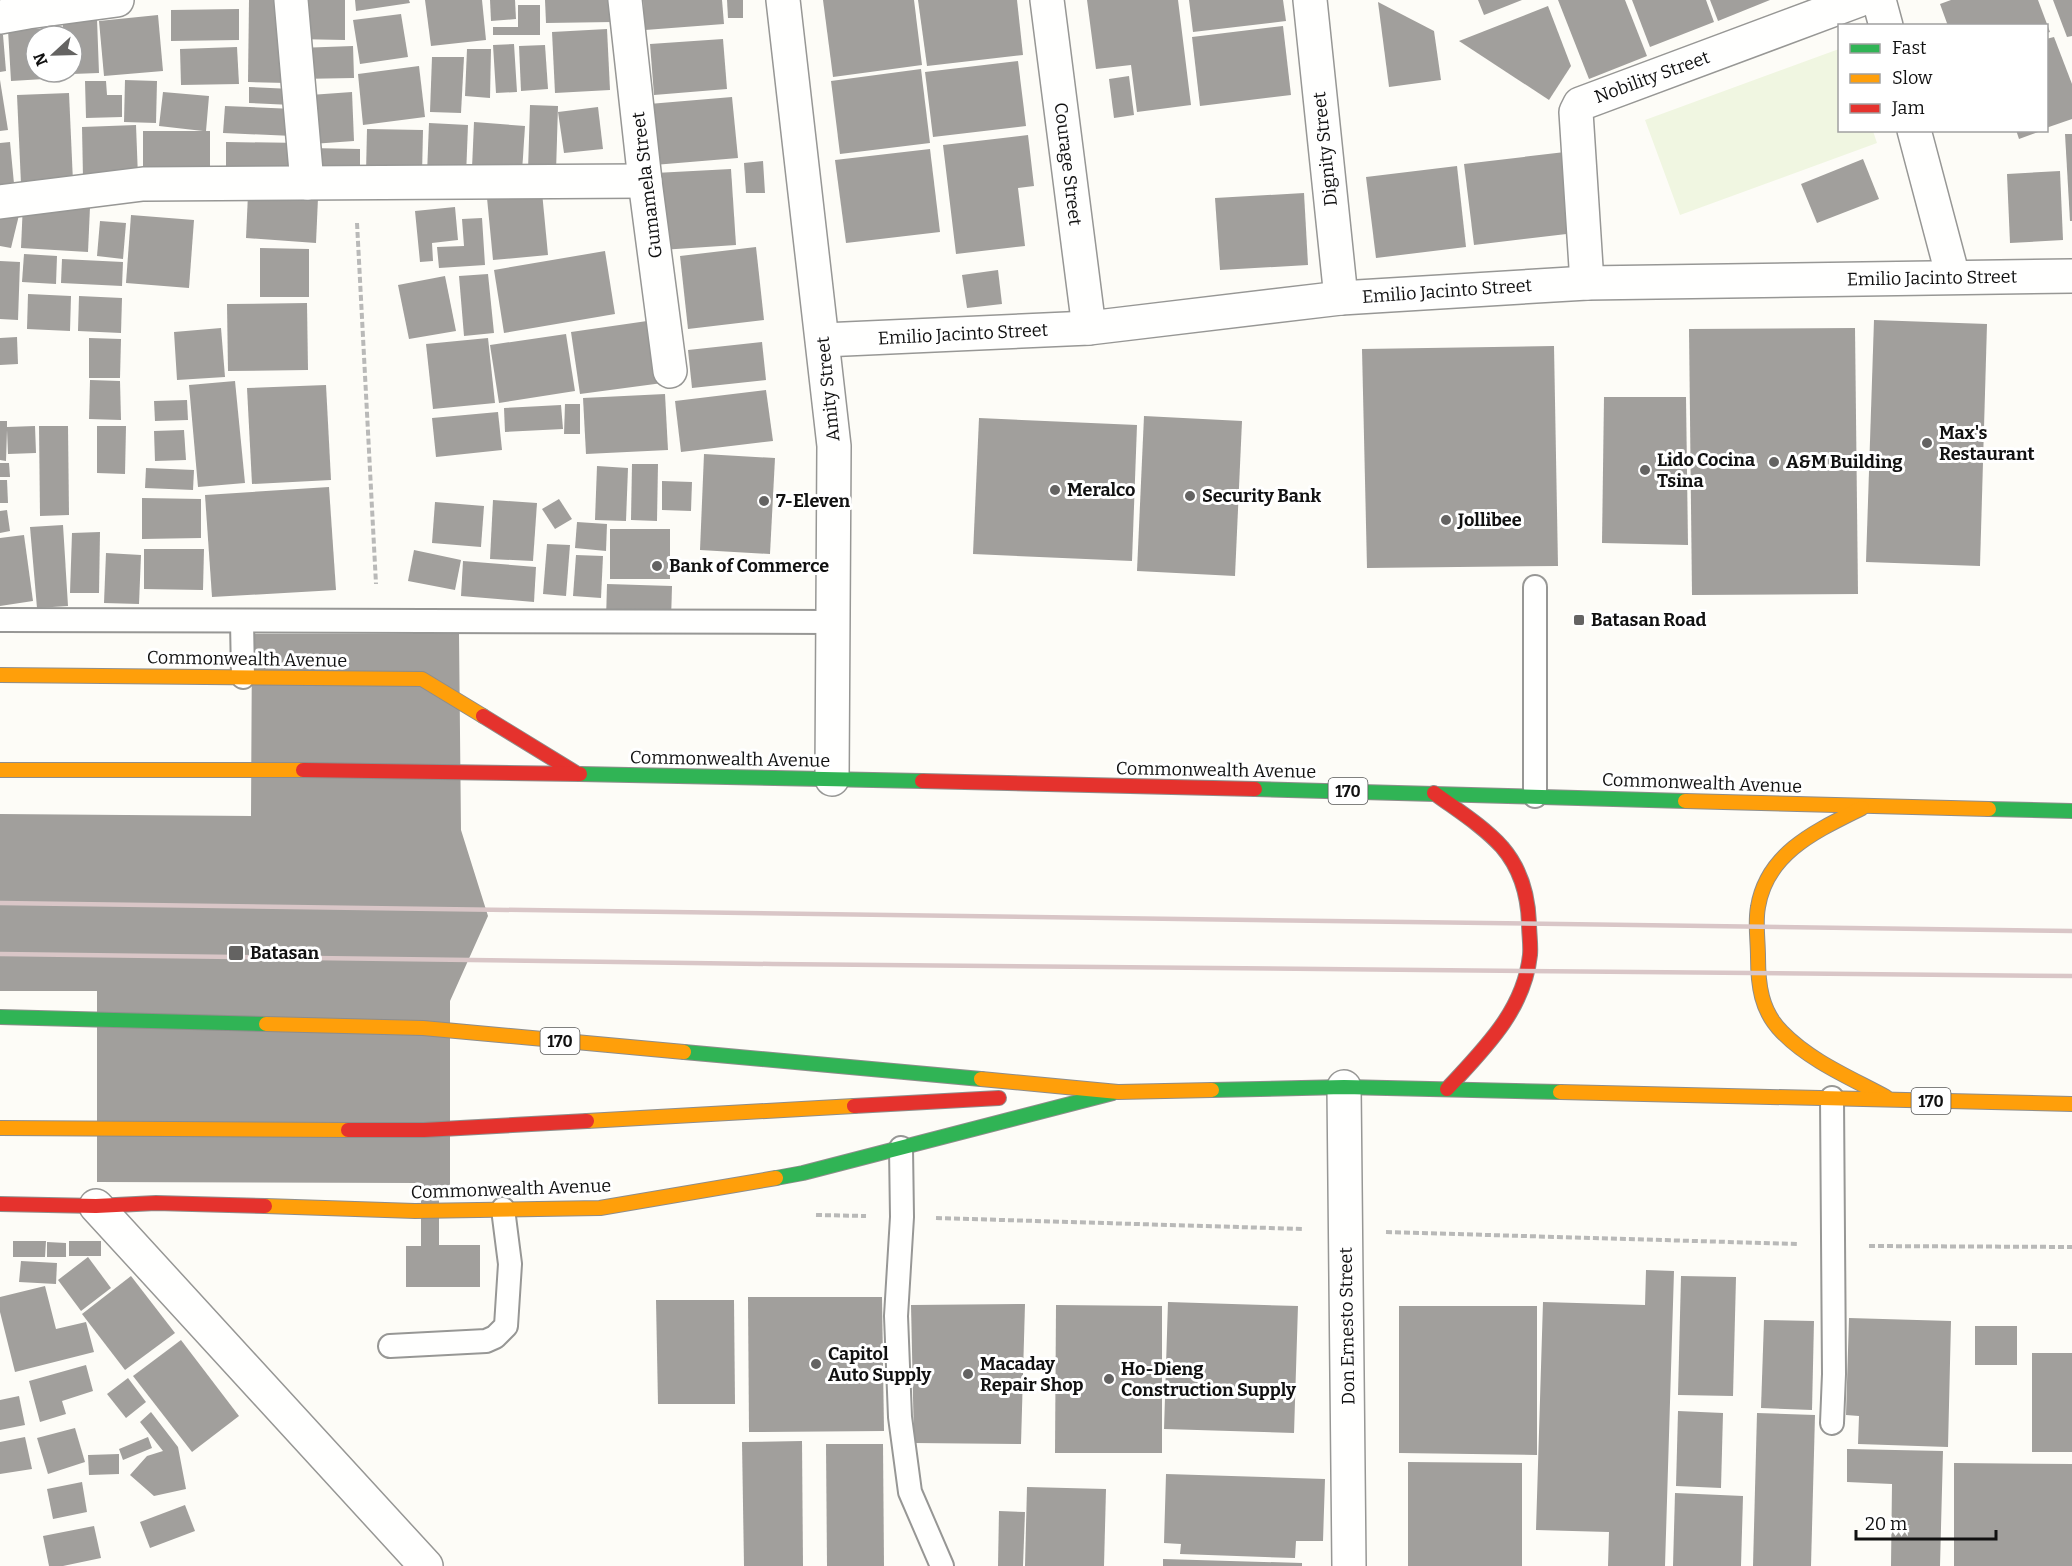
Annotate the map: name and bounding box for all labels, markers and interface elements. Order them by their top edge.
north arrow [24,24,84,84]
legend [1838,24,2048,132]
text: Fast [1892,37,1927,59]
street label: Nobility Street [1591,46,1713,108]
text: N [29,50,52,69]
text: Slow [1892,67,1933,89]
street label: Dignity Street [1308,90,1342,207]
text: Jam [1891,97,1925,119]
street label: Courage Street [1050,101,1087,227]
street label: Gumamela Street [627,110,667,260]
street label: Emilio Jacinto Street [1847,266,2018,290]
street label: Emilio Jacinto Street [1361,274,1533,308]
street label: Emilio Jacinto Street [877,319,1049,349]
street label: Amity Street [812,335,844,442]
place label: Max's Restaurant [1939,422,2035,465]
marker: Max's Restaurant [1920,436,1934,450]
place label: Lido Cocina Tsina [1657,449,1755,492]
place label: A&M Building [1786,451,1903,473]
marker: A&M Building [1767,455,1781,469]
marker: Lido Cocina Tsina [1638,463,1652,477]
place label: Meralco [1067,479,1135,501]
marker: Meralco [1048,483,1062,497]
place label: Security Bank [1202,485,1321,507]
marker: Security Bank [1183,489,1197,503]
place label: 7-Eleven [776,490,851,512]
marker: 7-Eleven [757,494,771,508]
place label: Jollibee [1457,509,1522,531]
marker: Jollibee [1439,513,1453,527]
place label: Bank of Commerce [669,555,829,577]
marker: Bank of Commerce [650,559,664,573]
place label: Batasan Road [1591,609,1707,631]
marker: Batasan Road [1572,613,1586,627]
street label: Commonwealth Avenue [147,646,347,672]
street label: Commonwealth Avenue [630,746,830,772]
street label: Commonwealth Avenue [1116,757,1316,783]
street label: Commonwealth Avenue [1601,769,1803,797]
road number: 170 [1328,778,1368,804]
place label: Batasan [250,942,320,964]
marker: Batasan [227,944,245,962]
road number: 170 [540,1028,580,1054]
road number: 170 [1912,1088,1950,1114]
street label: Commonwealth Avenue [410,1175,612,1203]
street label: Don Ernesto Street [1335,1246,1359,1405]
place label: Capitol Auto Supply [828,1343,932,1386]
place label: Macaday Repair Shop [980,1353,1084,1396]
marker: Capitol Auto Supply [809,1357,823,1371]
place label: Ho-Dieng Construction Supply [1121,1358,1297,1401]
marker: Macaday Repair Shop [961,1367,975,1381]
marker: Ho-Dieng Construction Supply [1102,1372,1116,1386]
scale bar [1856,1503,1996,1541]
text: 20 m [1865,1513,1907,1535]

